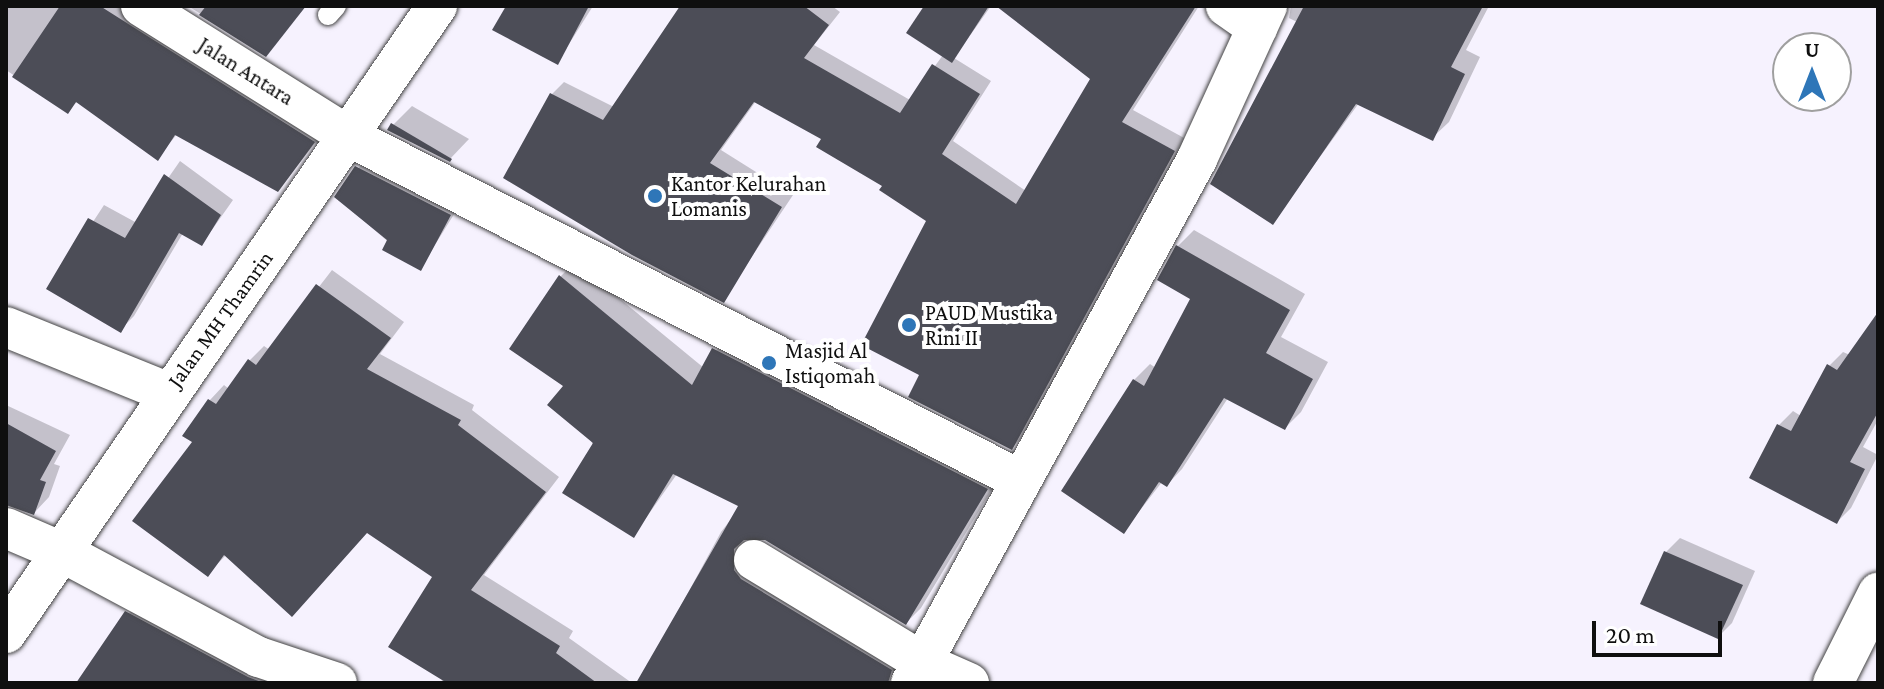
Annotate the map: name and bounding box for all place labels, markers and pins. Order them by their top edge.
place label: Kantor Kelurahan Lomanis [671,170,826,222]
marker: Kantor Kelurahan Lomanis [646,187,664,205]
place label: PAUD Mustika Rini II [925,299,1053,350]
marker: PAUD Mustika Rini II [900,316,918,334]
place label: Masjid Al Istiqomah [785,337,875,388]
marker: Masjid Al Istiqomah [760,354,778,372]

